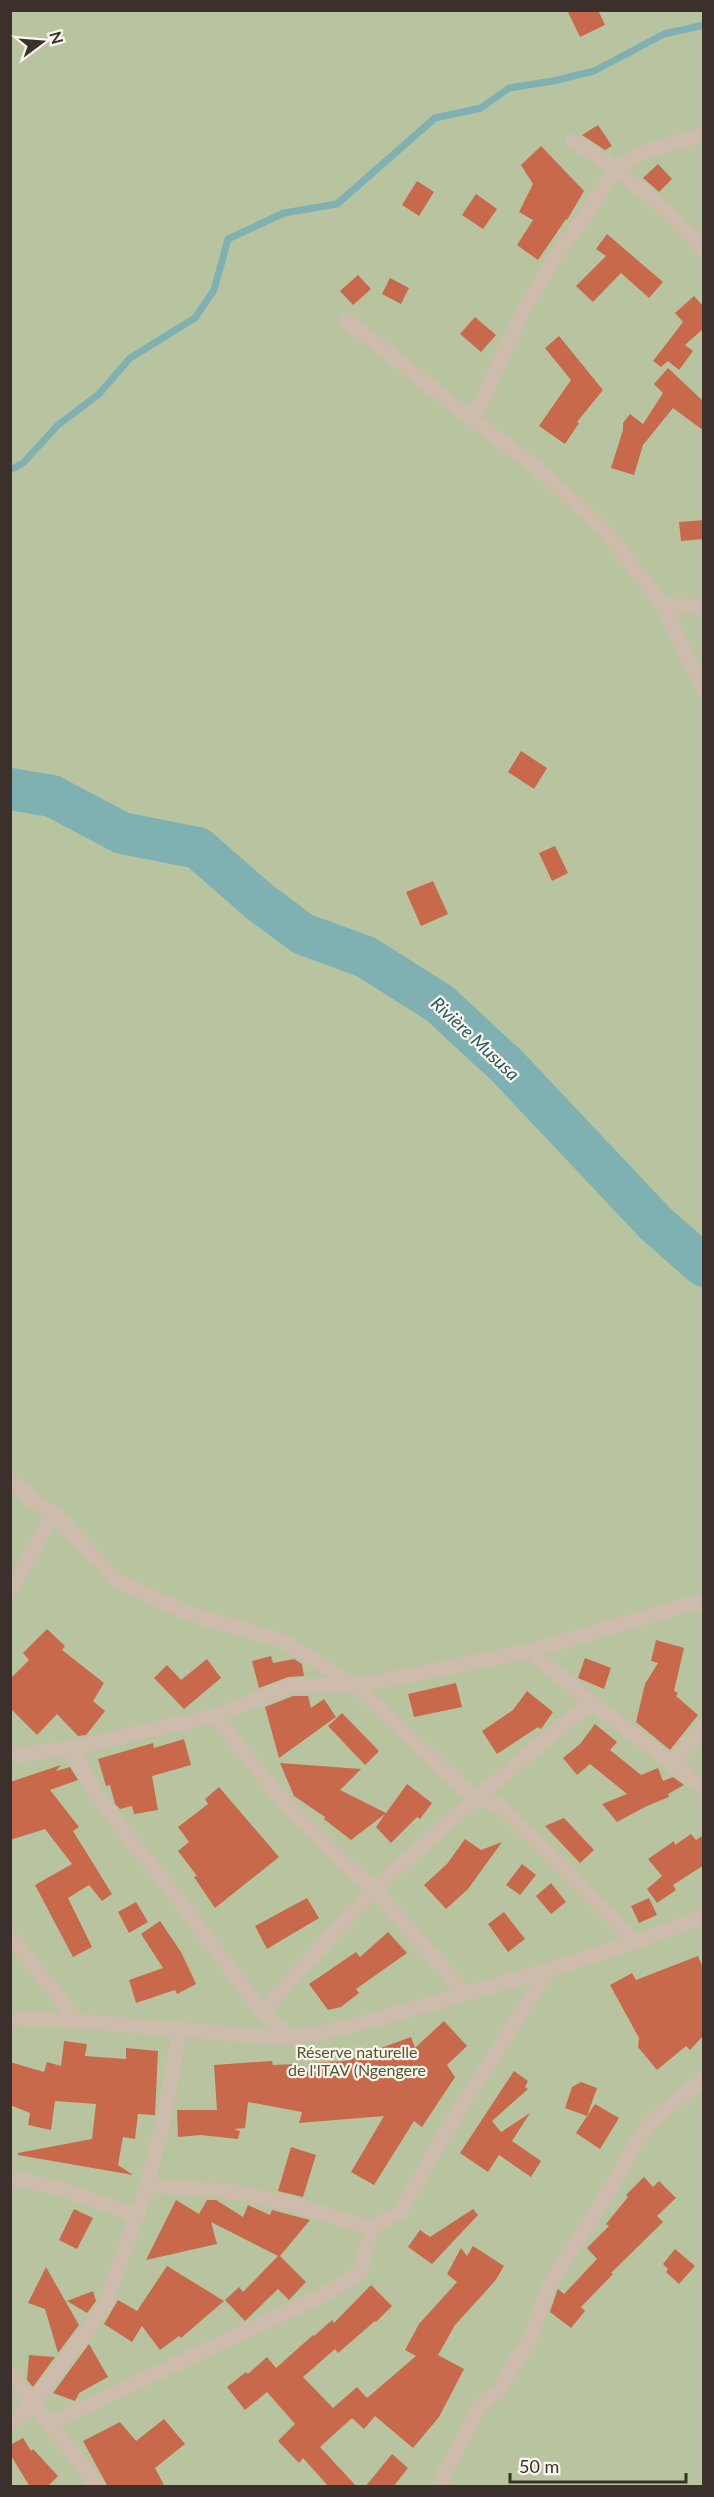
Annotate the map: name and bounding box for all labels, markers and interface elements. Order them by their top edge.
north arrow [12,12,72,72]
text: N [46,29,68,46]
water label: Rivière Mususa [427,992,524,1085]
park label: Réserve naturelle de l'ITAV (Ngengere [288,2042,426,2079]
scale bar [510,2446,686,2484]
text: 50 m [519,2455,559,2477]

